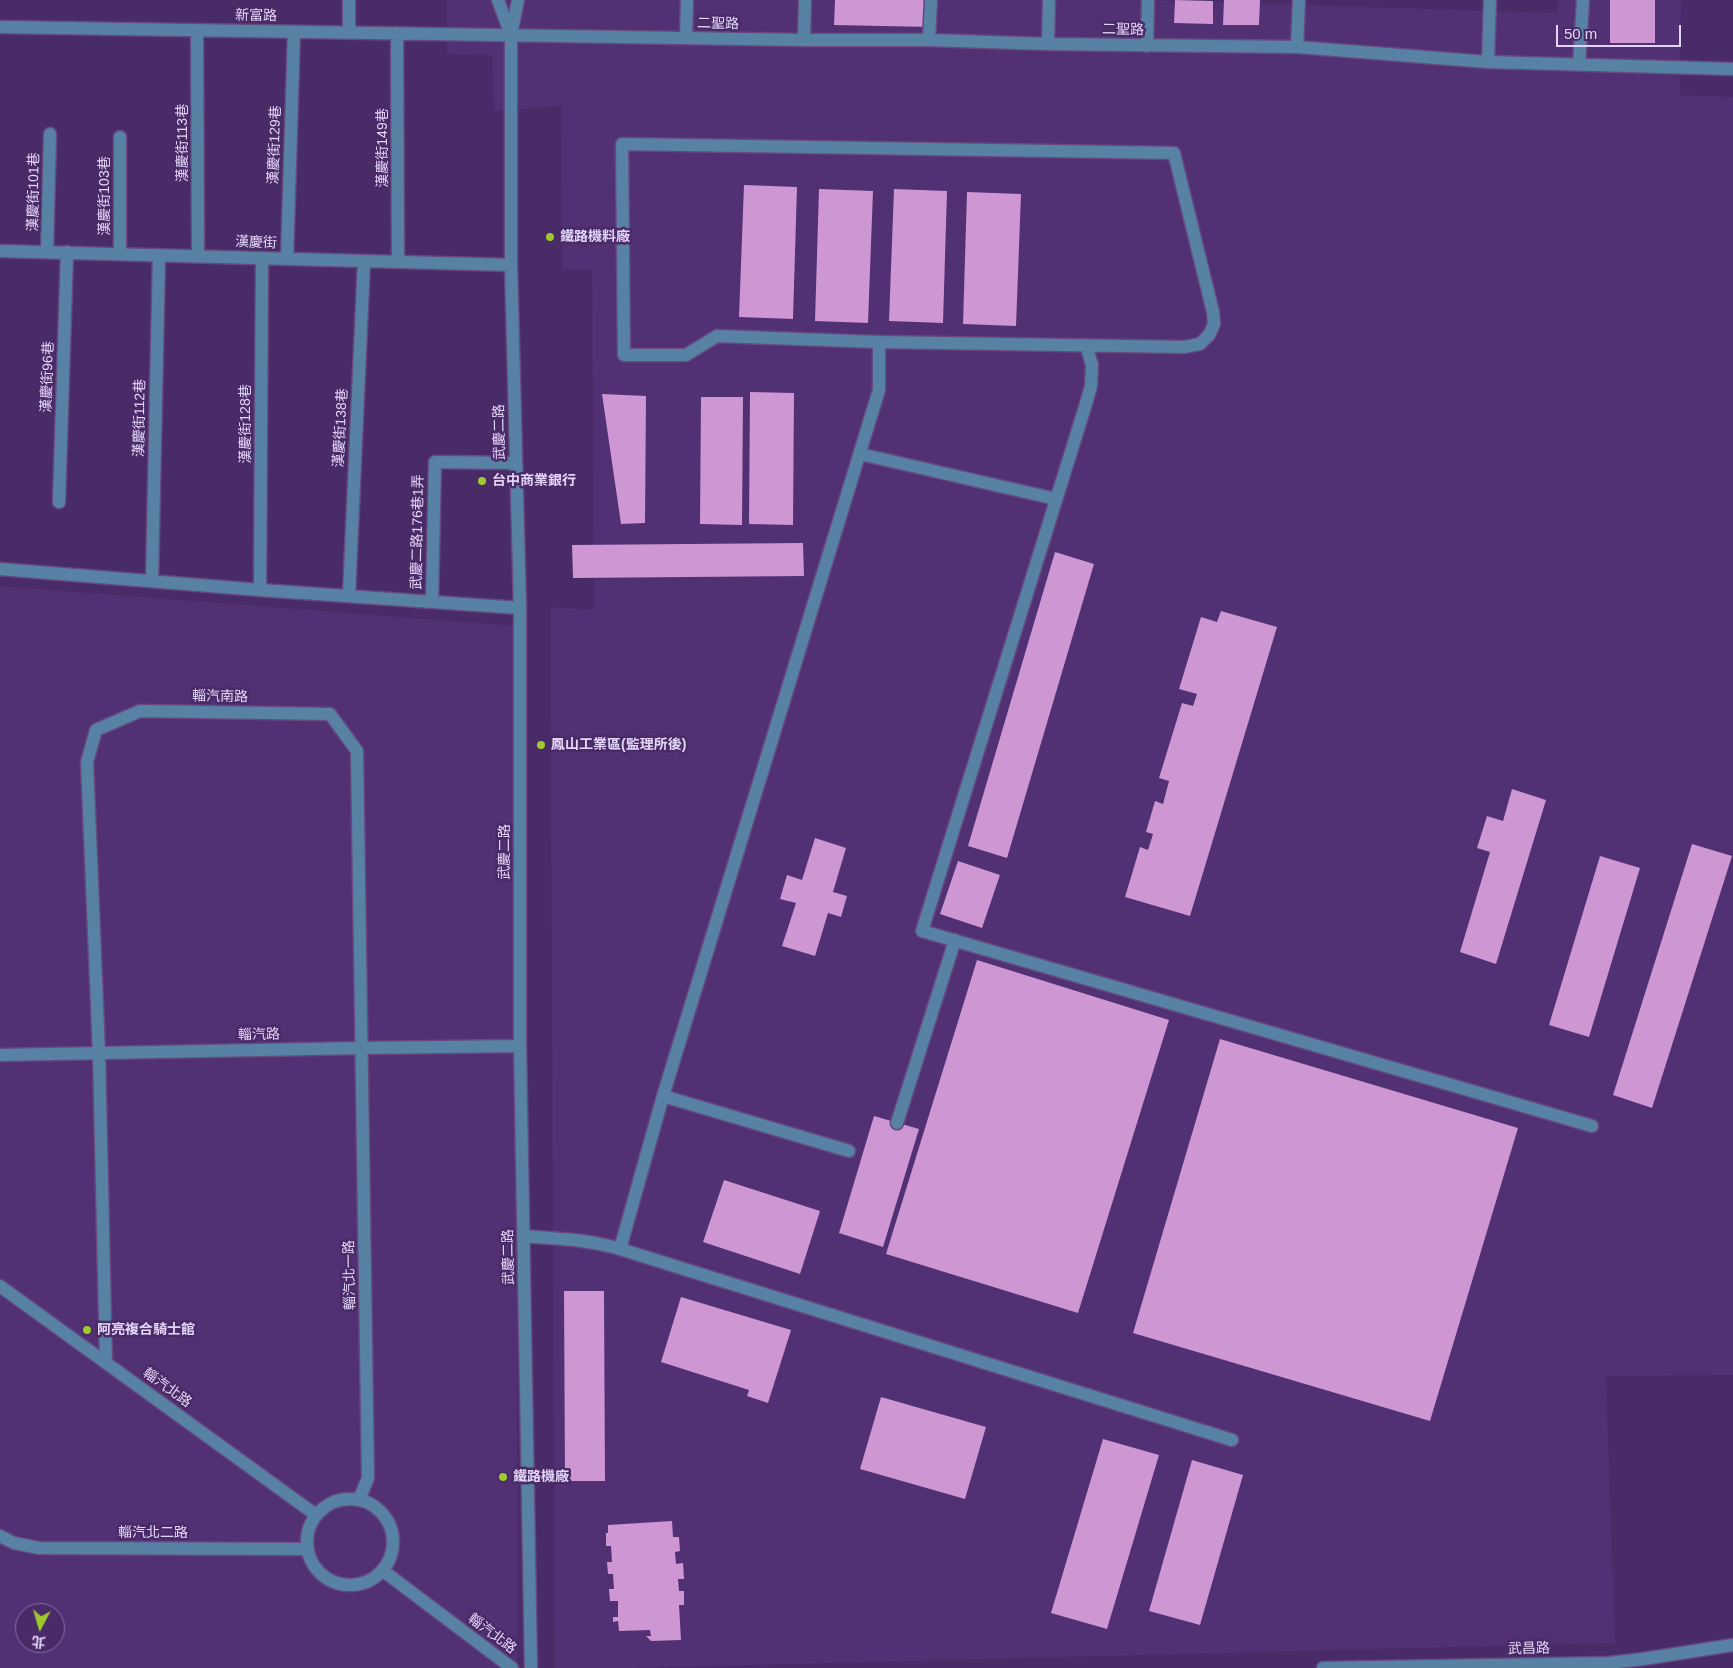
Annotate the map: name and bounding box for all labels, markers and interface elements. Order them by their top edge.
street label: 新富路 [235,7,277,25]
street label: 二聖路 [697,15,739,33]
scale bar [1558,15,1683,47]
street label: 二聖路 [1102,21,1144,39]
text: 50 m [1564,25,1597,42]
street label: 漢慶街113巷 [175,104,191,182]
street label: 漢慶街129巷 [265,105,285,185]
street label: 漢慶街149巷 [375,108,391,188]
street label: 漢慶街101巷 [25,152,43,232]
street label: 漢慶街103巷 [97,156,113,236]
place label: 鐵路機料廠 [560,229,630,245]
marker: 鐵路機料廠 [544,231,556,243]
street label: 漢慶街 [235,234,277,252]
street label: 漢慶街96巷 [38,341,58,413]
street label: 漢慶街112巷 [131,379,149,457]
street label: 漢慶街128巷 [238,384,254,464]
street label: 漢慶街138巷 [331,388,351,468]
street label: 武慶二路 [491,404,509,460]
place label: 台中商業銀行 [492,473,576,489]
street label: 武慶二路176巷1弄 [409,474,427,590]
marker: 台中商業銀行 [476,475,488,487]
street label: 輜汽南路 [192,688,248,706]
place label: 鳳山工業區(監理所後) [551,737,686,753]
marker: 鳳山工業區(監理所後) [535,739,547,751]
street label: 武慶二路 [497,824,513,880]
street label: 輜汽路 [238,1026,280,1044]
street label: 武慶二路 [500,1229,518,1285]
street label: 輜汽北一路 [341,1240,359,1310]
place label: 阿亮複合騎士館 [97,1322,195,1338]
marker: 阿亮複合騎士館 [81,1324,93,1336]
street label: 輜汽北路 [139,1365,195,1411]
place label: 鐵路機廠 [513,1469,569,1485]
marker: 鐵路機廠 [497,1471,509,1483]
street label: 輜汽北二路 [118,1525,188,1541]
north arrow [15,1603,65,1653]
street label: 輜汽北路 [465,1610,519,1658]
text: 北 [31,1633,46,1651]
street label: 武昌路 [1508,1640,1550,1658]

